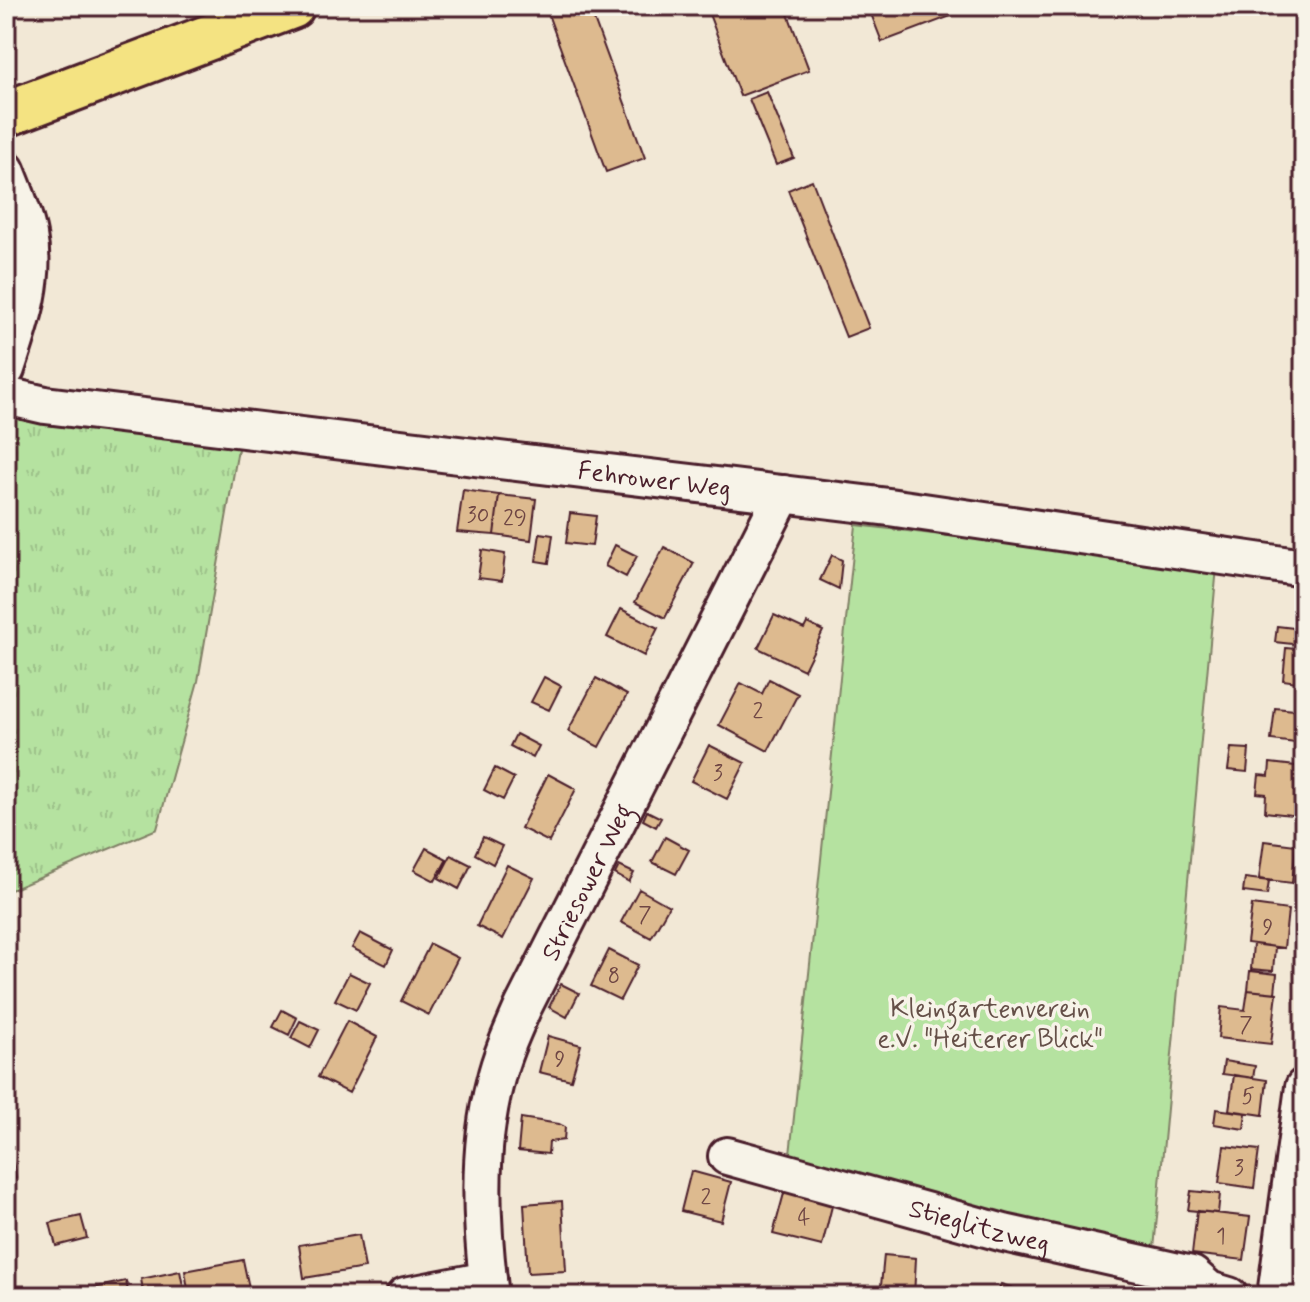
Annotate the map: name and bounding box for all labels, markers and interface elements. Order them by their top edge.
street label: Fehrower Weg [576,455,733,507]
house number: 30 [467,502,489,530]
house number: 29 [503,505,527,533]
house number: 2 [753,698,764,726]
house number: 3 [713,760,723,788]
street label: Striesower Weg [534,798,645,967]
house number: 7 [638,902,652,930]
house number: 9 [1263,914,1273,942]
house number: 8 [608,963,620,991]
park label: Kleingartenverein e.V. "Heiterer Blick" [877,993,1103,1057]
house number: 7 [1239,1012,1253,1040]
house number: 9 [555,1046,565,1074]
house number: 5 [1241,1083,1255,1111]
house number: 3 [1234,1155,1244,1183]
house number: 2 [701,1184,712,1212]
street label: Stieglitzweg [905,1192,1053,1262]
house number: 4 [798,1204,811,1232]
house number: 1 [1216,1223,1226,1251]

